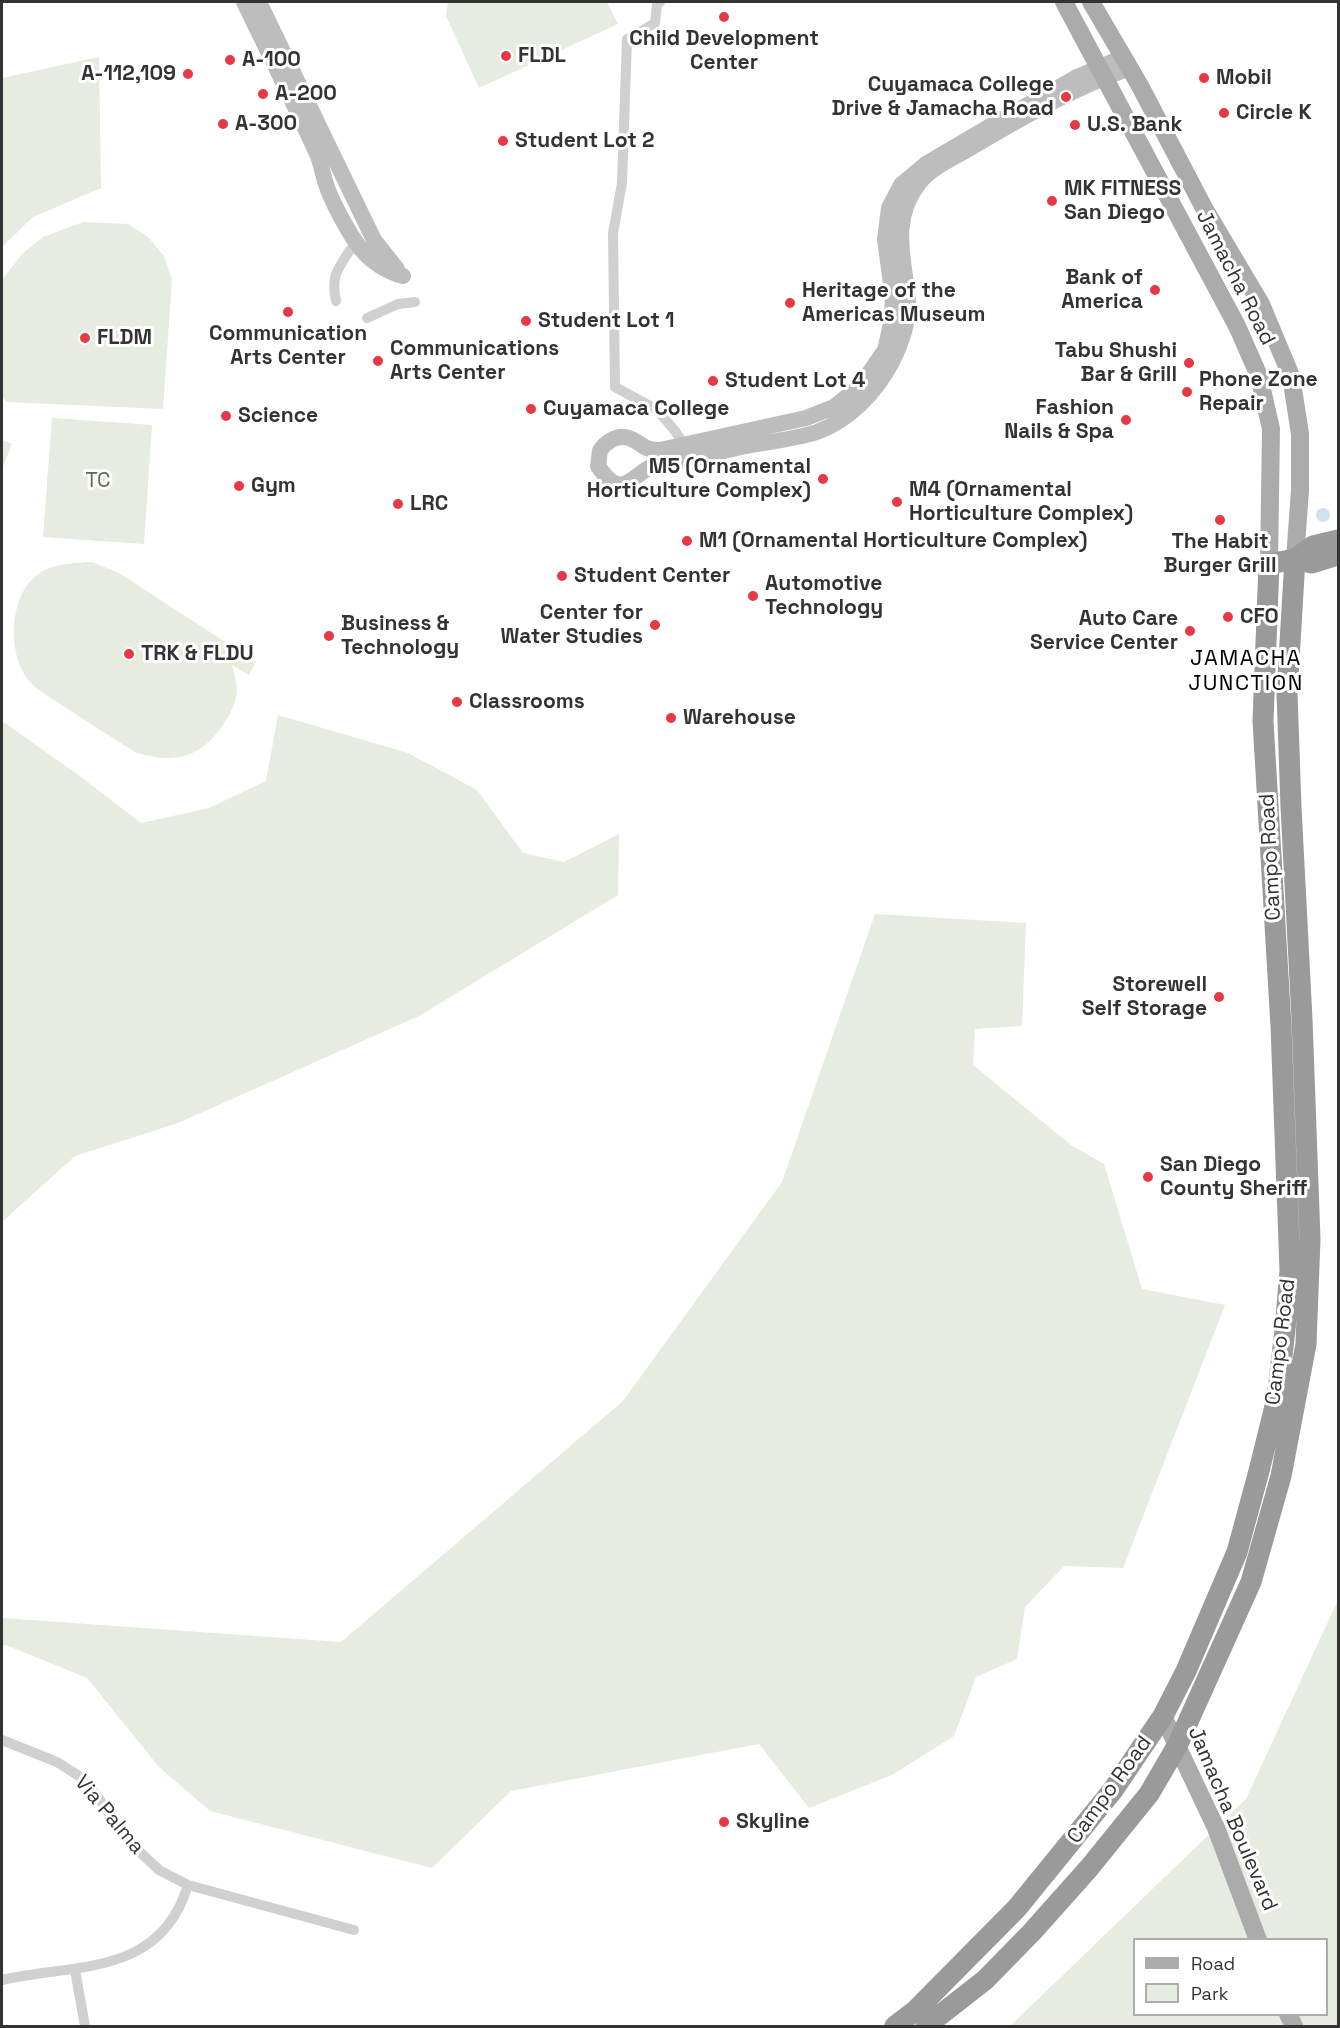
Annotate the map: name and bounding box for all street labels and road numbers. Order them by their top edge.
street label: Jamacha Road [1190,206,1280,350]
street label: Campo Road [1255,793,1287,921]
street label: Campo Road [1261,1277,1301,1407]
street label: Jamacha Boulevard [1182,1723,1282,1915]
street label: Campo Road [1062,1731,1158,1849]
street label: Via Palma [69,1770,149,1860]

